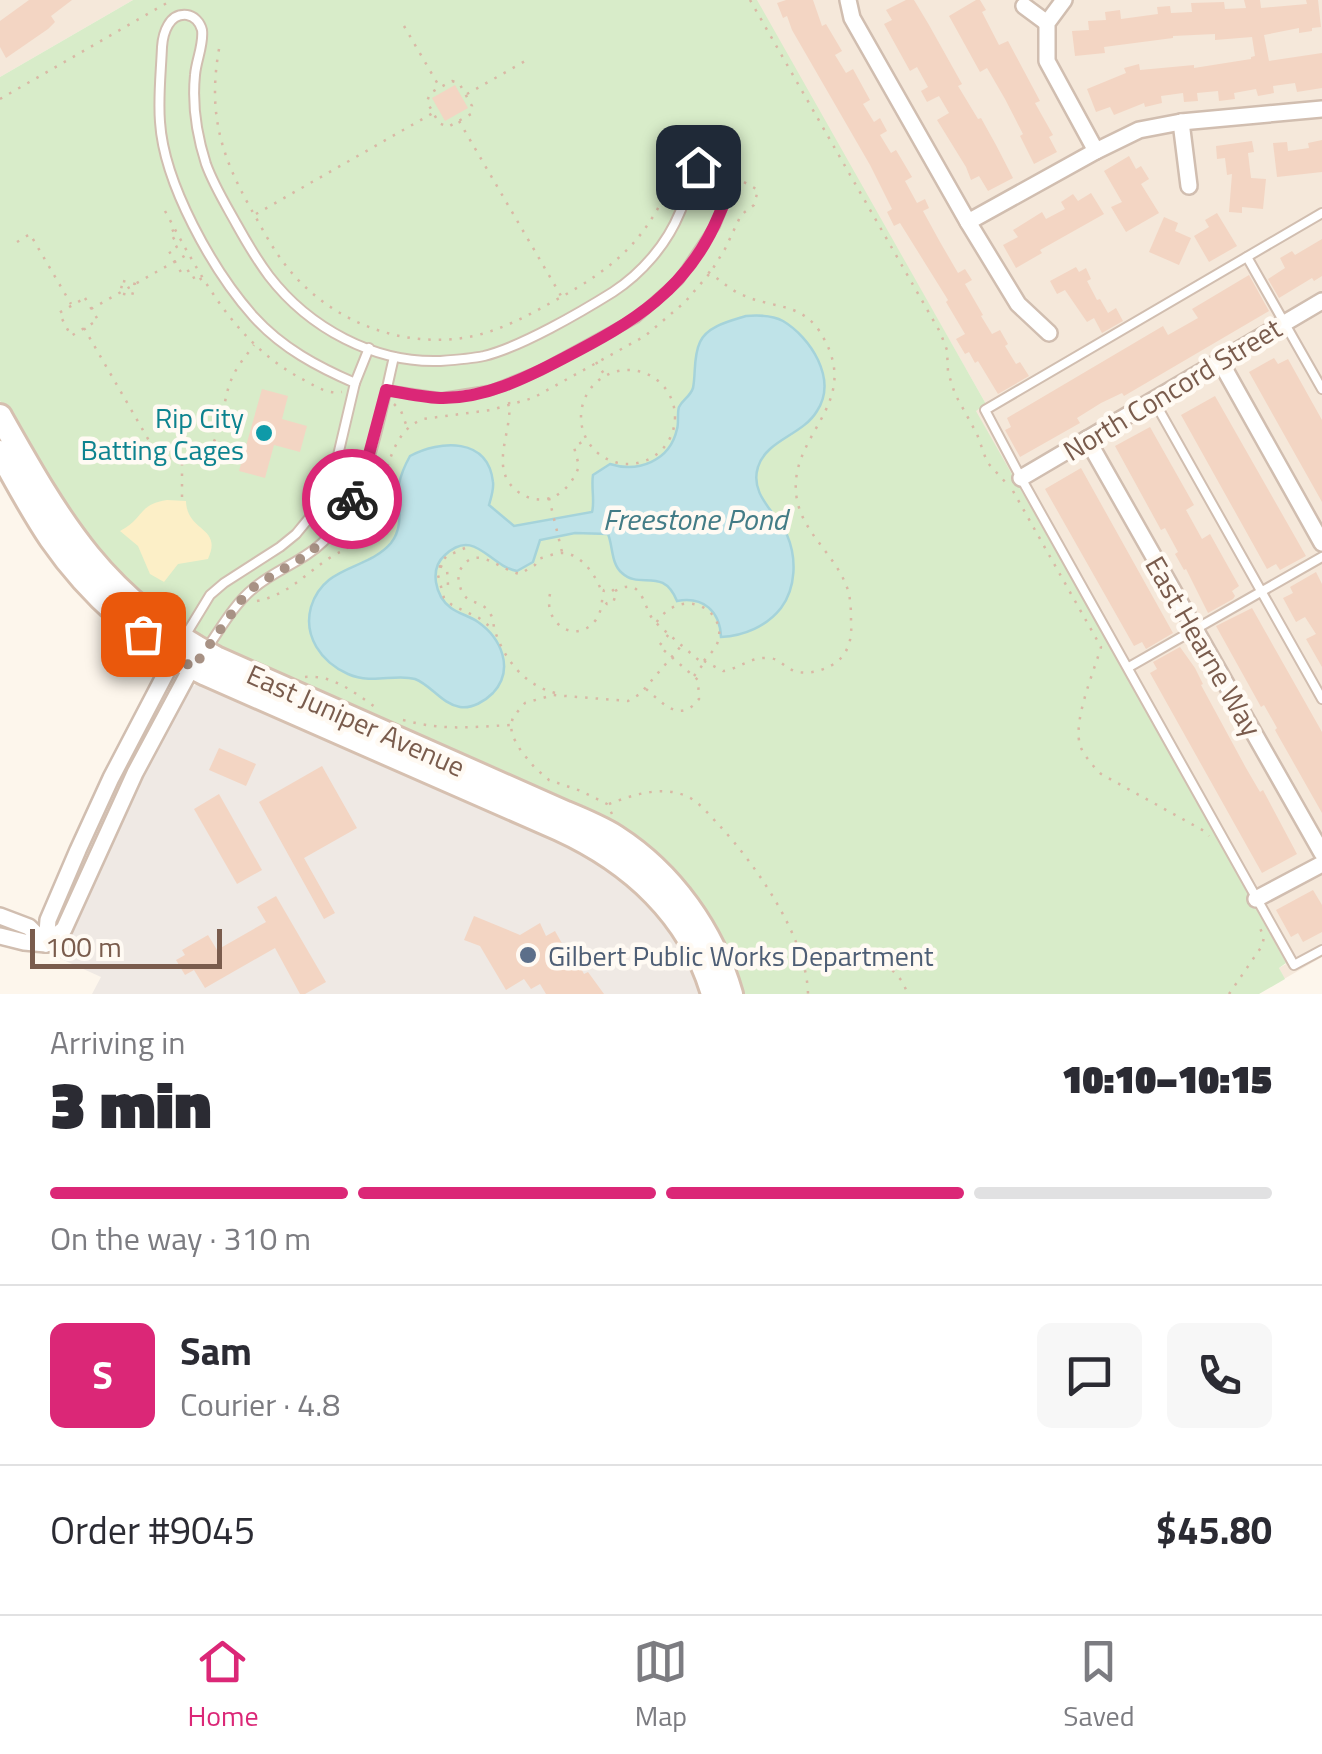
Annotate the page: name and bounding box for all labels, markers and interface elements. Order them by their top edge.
pin [656,125,741,210]
icon: home [671,140,726,195]
street label: North Concord Street [1054,307,1290,471]
place label: Rip City Batting Cages [81,396,244,471]
marker: Rip City Batting Cages [253,422,275,444]
courier [302,449,402,549]
icon: bike [325,472,380,527]
water label: Freestone Pond [603,496,790,542]
street label: East Hearne Way [1135,548,1273,744]
pin [101,592,186,677]
icon: bag [116,607,171,662]
street label: East Juniper Avenue [240,653,472,787]
scale bar [30,924,222,968]
text: 100 m [45,925,122,968]
place label: Gilbert Public Works Department [548,934,934,977]
marker: Gilbert Public Works Department [517,944,539,966]
text: Arriving in [50,1018,186,1066]
text: 10:10–10:15 [1062,1050,1272,1108]
text: 3 min [50,1054,211,1153]
text: On the way · 310 m [50,1214,311,1262]
text: Sam [180,1322,252,1380]
button: chat [1037,1323,1142,1428]
button: phone [1167,1323,1272,1428]
text: S [92,1346,113,1404]
text: Courier · 4.8 [180,1380,340,1428]
text: Order #9045 [50,1501,255,1559]
text: $45.80 [1156,1501,1272,1559]
tab: Home [187,1634,259,1737]
tab: Map [633,1634,688,1737]
tab: Saved [1063,1634,1135,1737]

